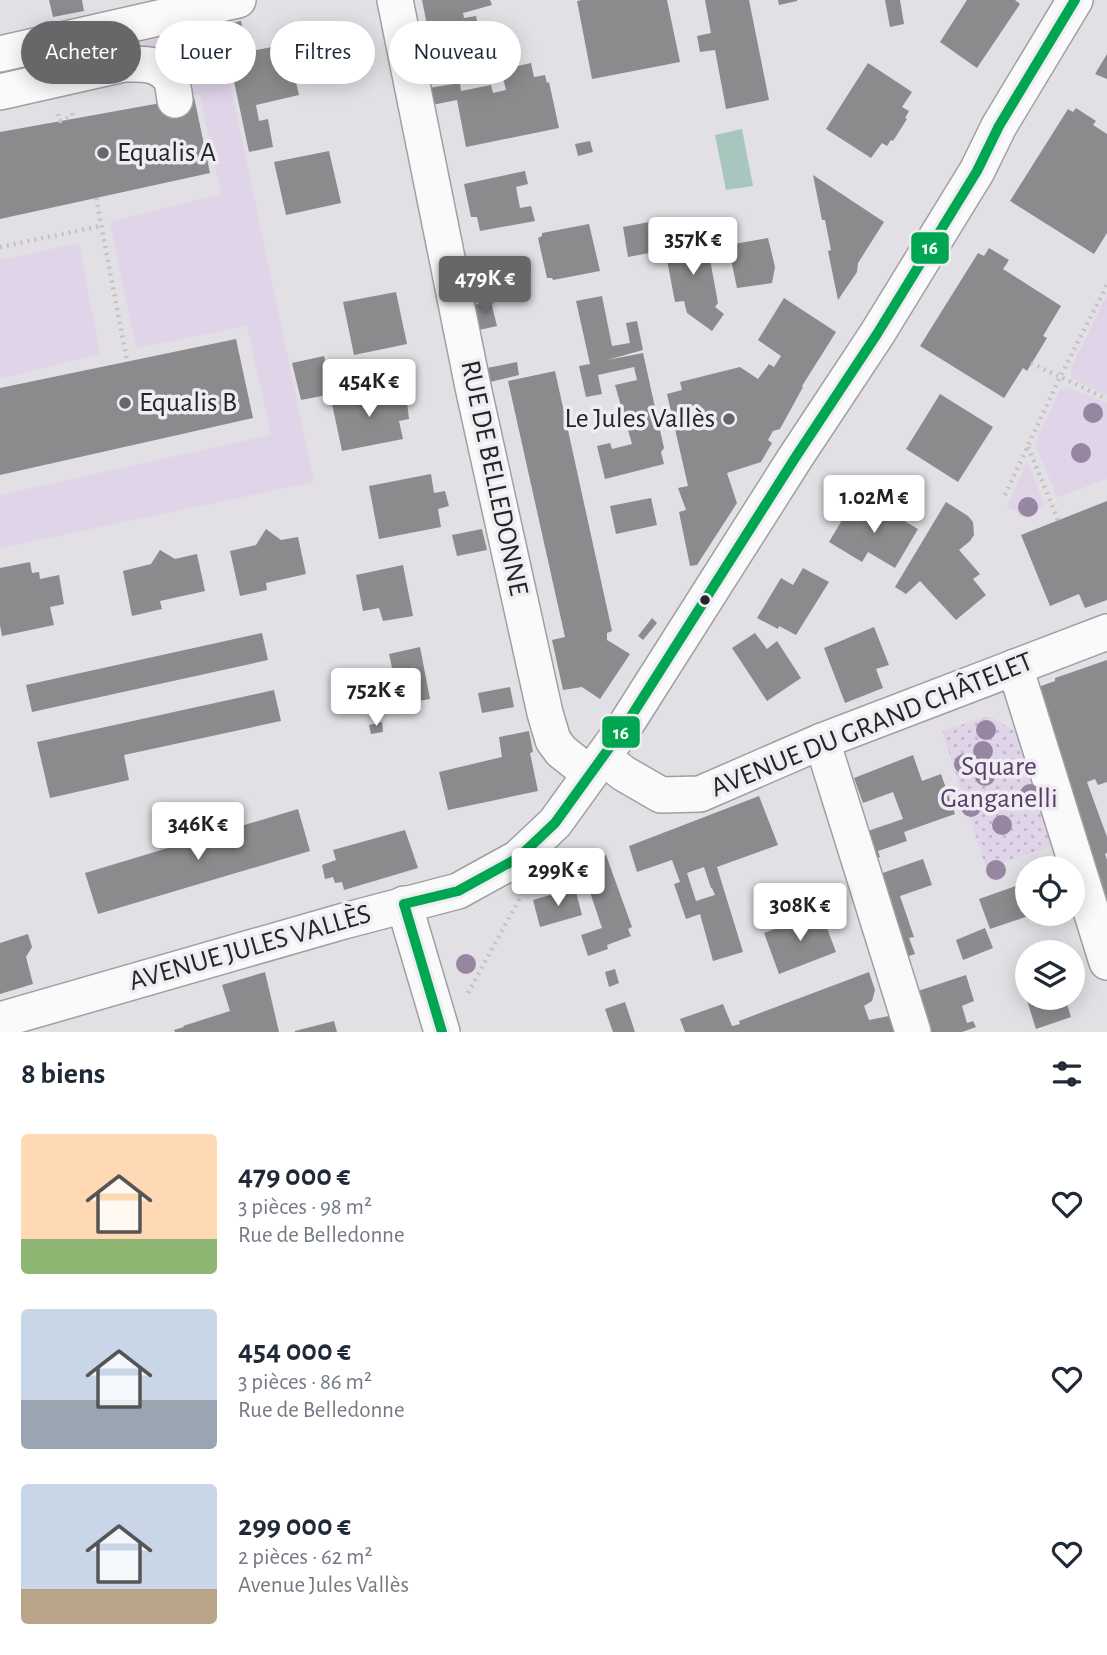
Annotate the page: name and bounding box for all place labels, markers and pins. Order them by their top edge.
place label: Equalis A [117,139,216,167]
marker: Equalis A [95,145,111,161]
pin: 357K € [636,218,750,277]
pin: 479K € [428,256,542,316]
pin: 454K € [312,360,426,419]
place label: Equalis B [139,389,237,417]
marker: Equalis B [117,395,133,411]
place label: Le Jules Vallès [564,405,715,433]
marker: Le Jules Vallès [721,411,737,427]
pin: 1.02M € [809,476,939,535]
unlabelled marker [698,593,712,607]
pin: 752K € [319,668,433,728]
pin: 346K € [141,802,255,862]
pin: 299K € [501,848,615,908]
pin: 308K € [743,884,857,943]

